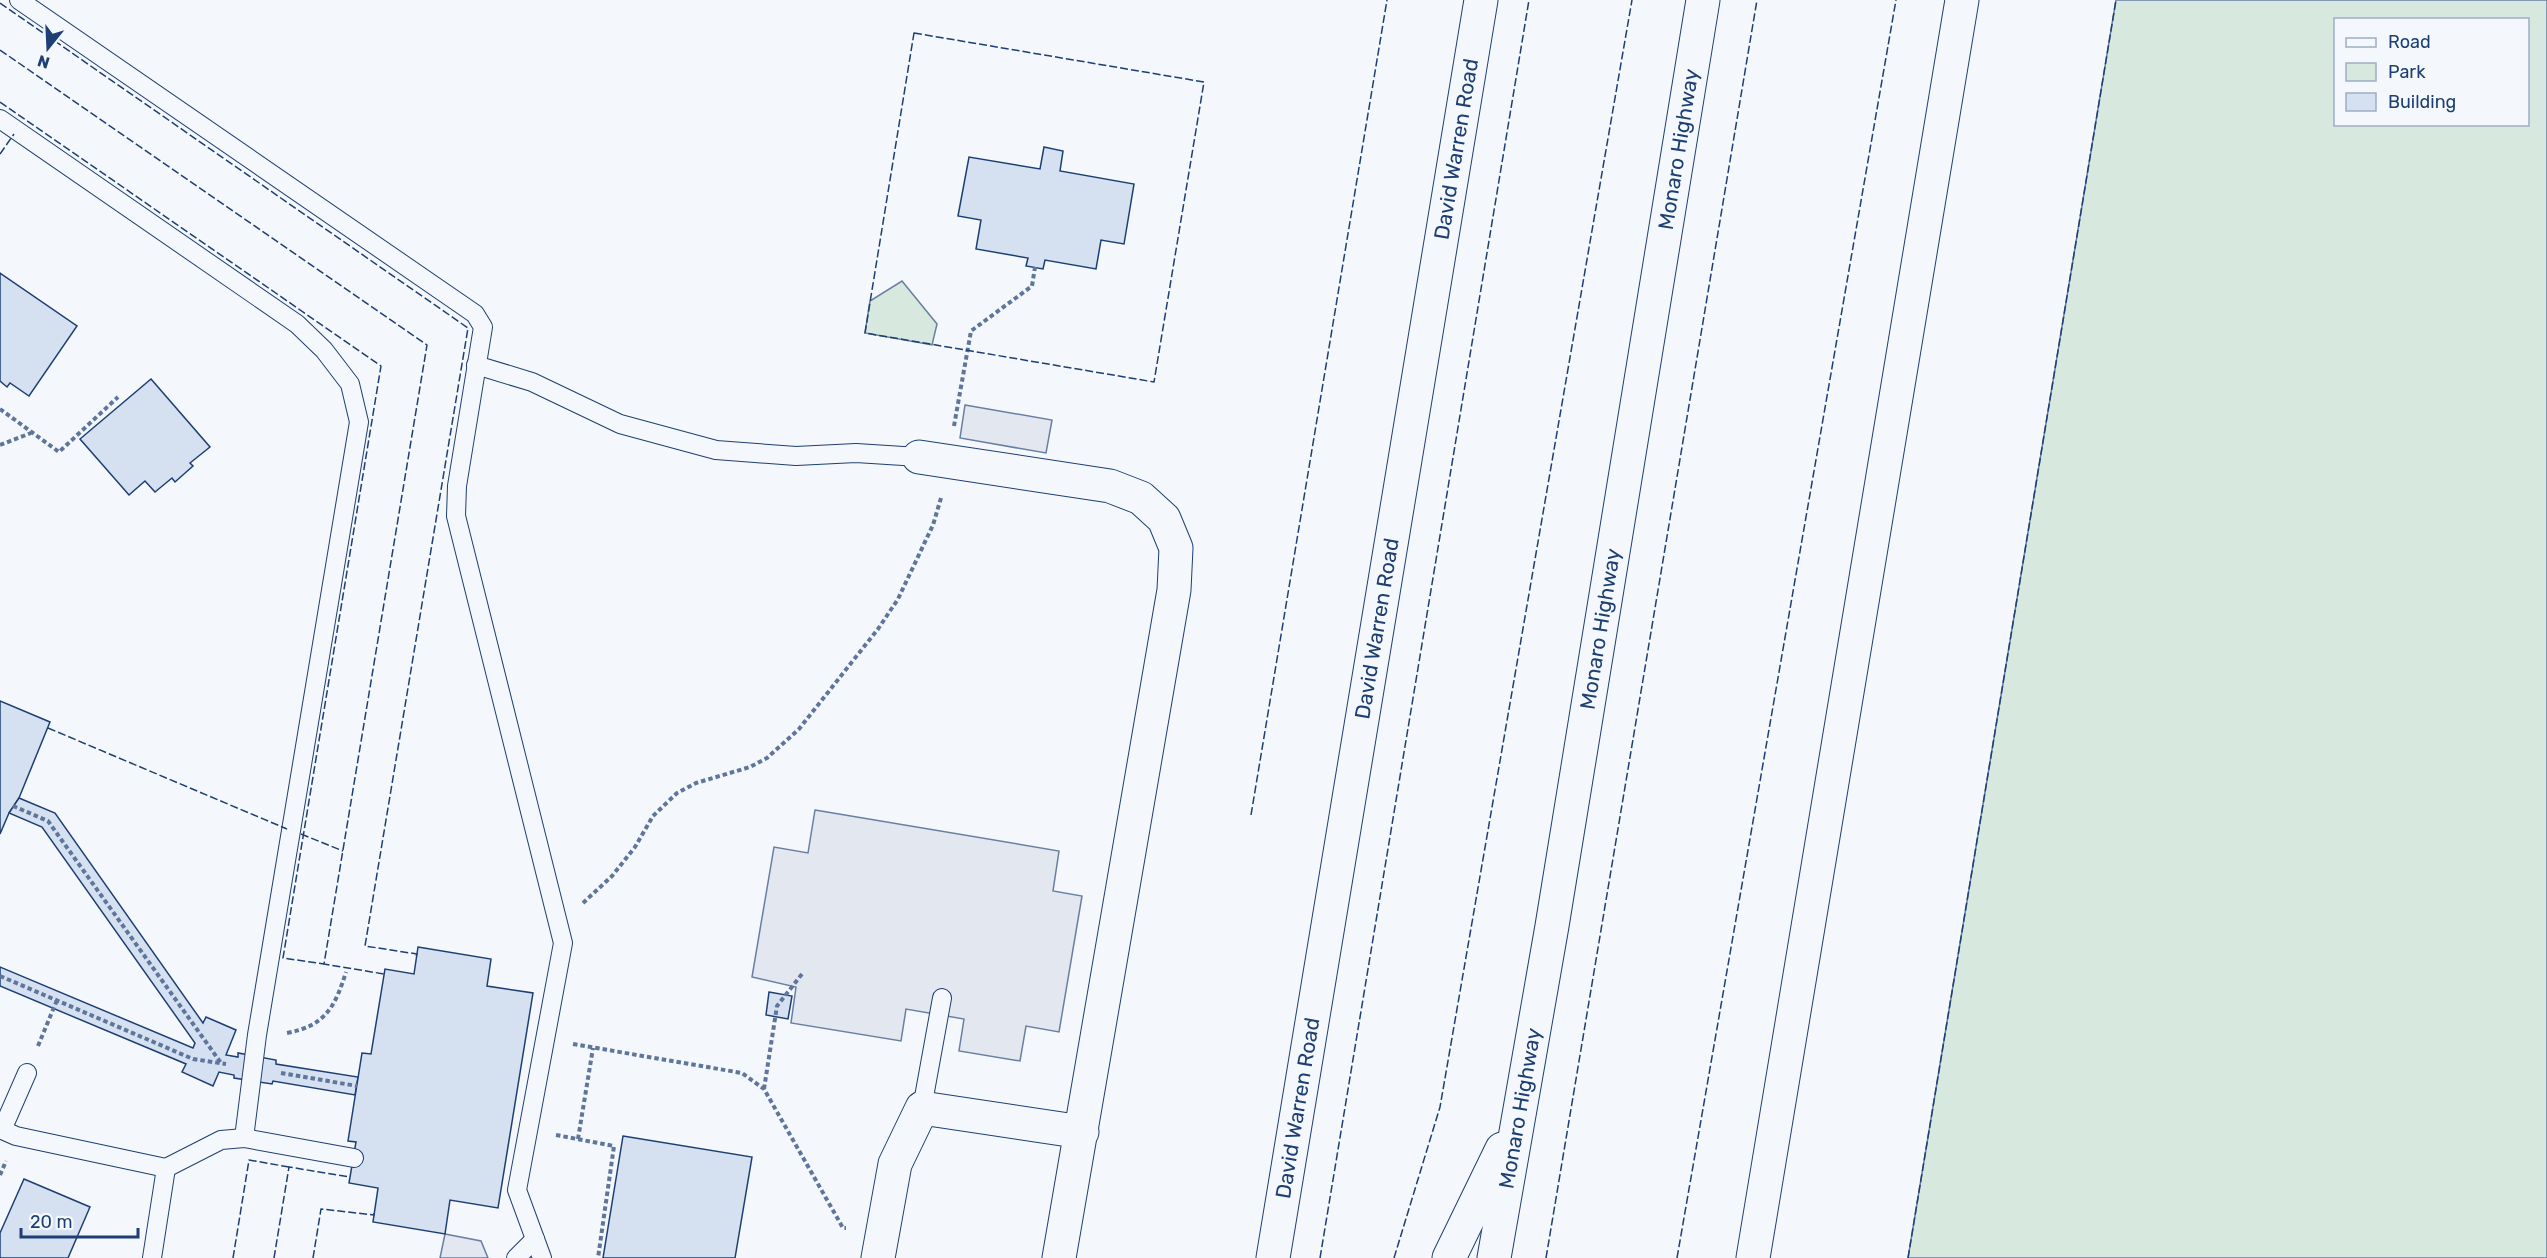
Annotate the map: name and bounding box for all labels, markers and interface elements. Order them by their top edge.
north arrow [18,18,78,78]
legend [2334,18,2529,126]
text: Road [2388,31,2431,53]
text: N [35,51,52,73]
street label: David Warren Road [1429,57,1483,241]
text: Park [2388,61,2426,83]
street label: Monaro Highway [1653,66,1704,232]
text: Building [2388,91,2456,113]
street label: David Warren Road [1349,536,1404,721]
street label: Monaro Highway [1575,546,1625,711]
street label: David Warren Road [1270,1016,1325,1200]
street label: Monaro Highway [1493,1025,1546,1191]
scale bar [21,1201,138,1239]
text: 20 m [30,1211,72,1233]

